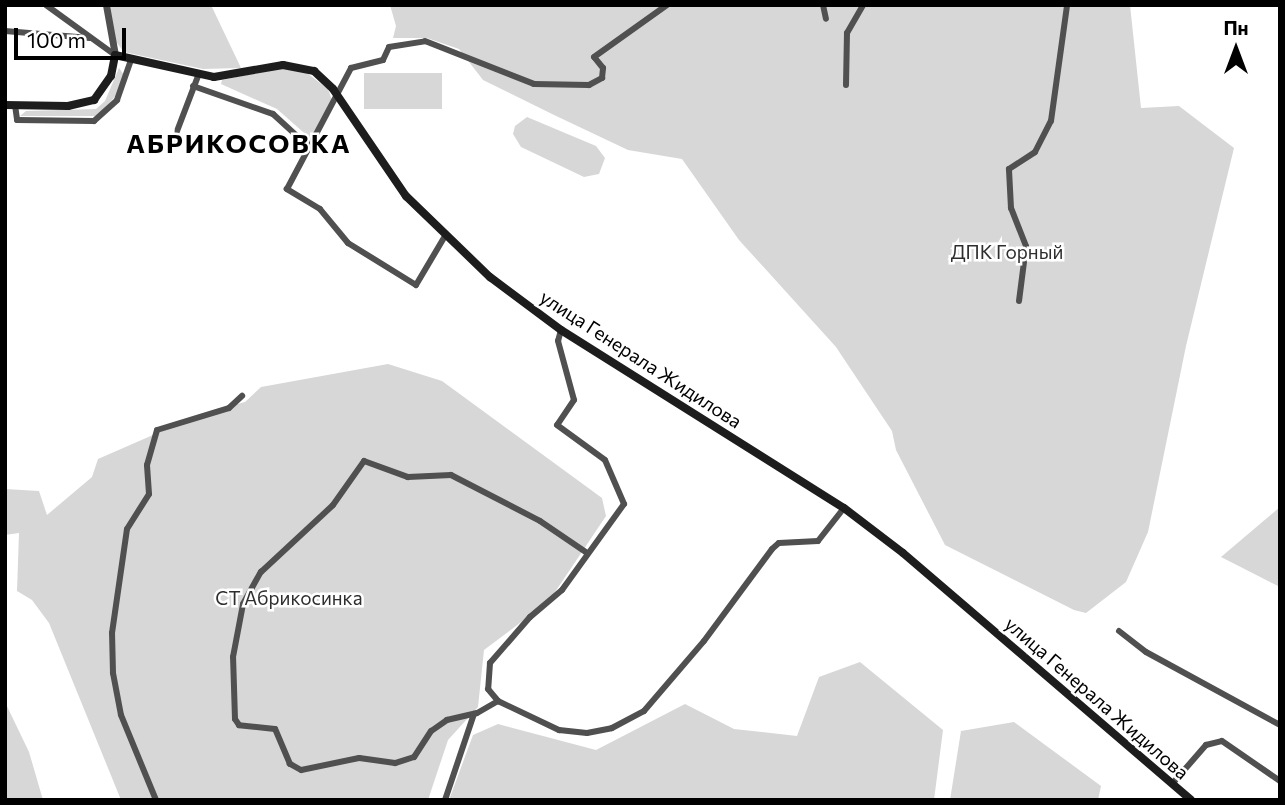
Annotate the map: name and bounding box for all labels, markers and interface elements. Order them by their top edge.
scale bar [18,14,130,58]
north arrow [1201,14,1271,84]
text: Пн [1223,16,1249,39]
text: 100 m [27,27,86,52]
district label: АБРИКОСОВКА [128,127,350,159]
park label: ДПК Горный [951,241,1063,263]
street label: улица Генерала Жидилова [536,285,746,433]
park label: СТ Абрикосинка [215,587,363,609]
street label: улица Генерала Жидилова [1000,612,1194,784]

